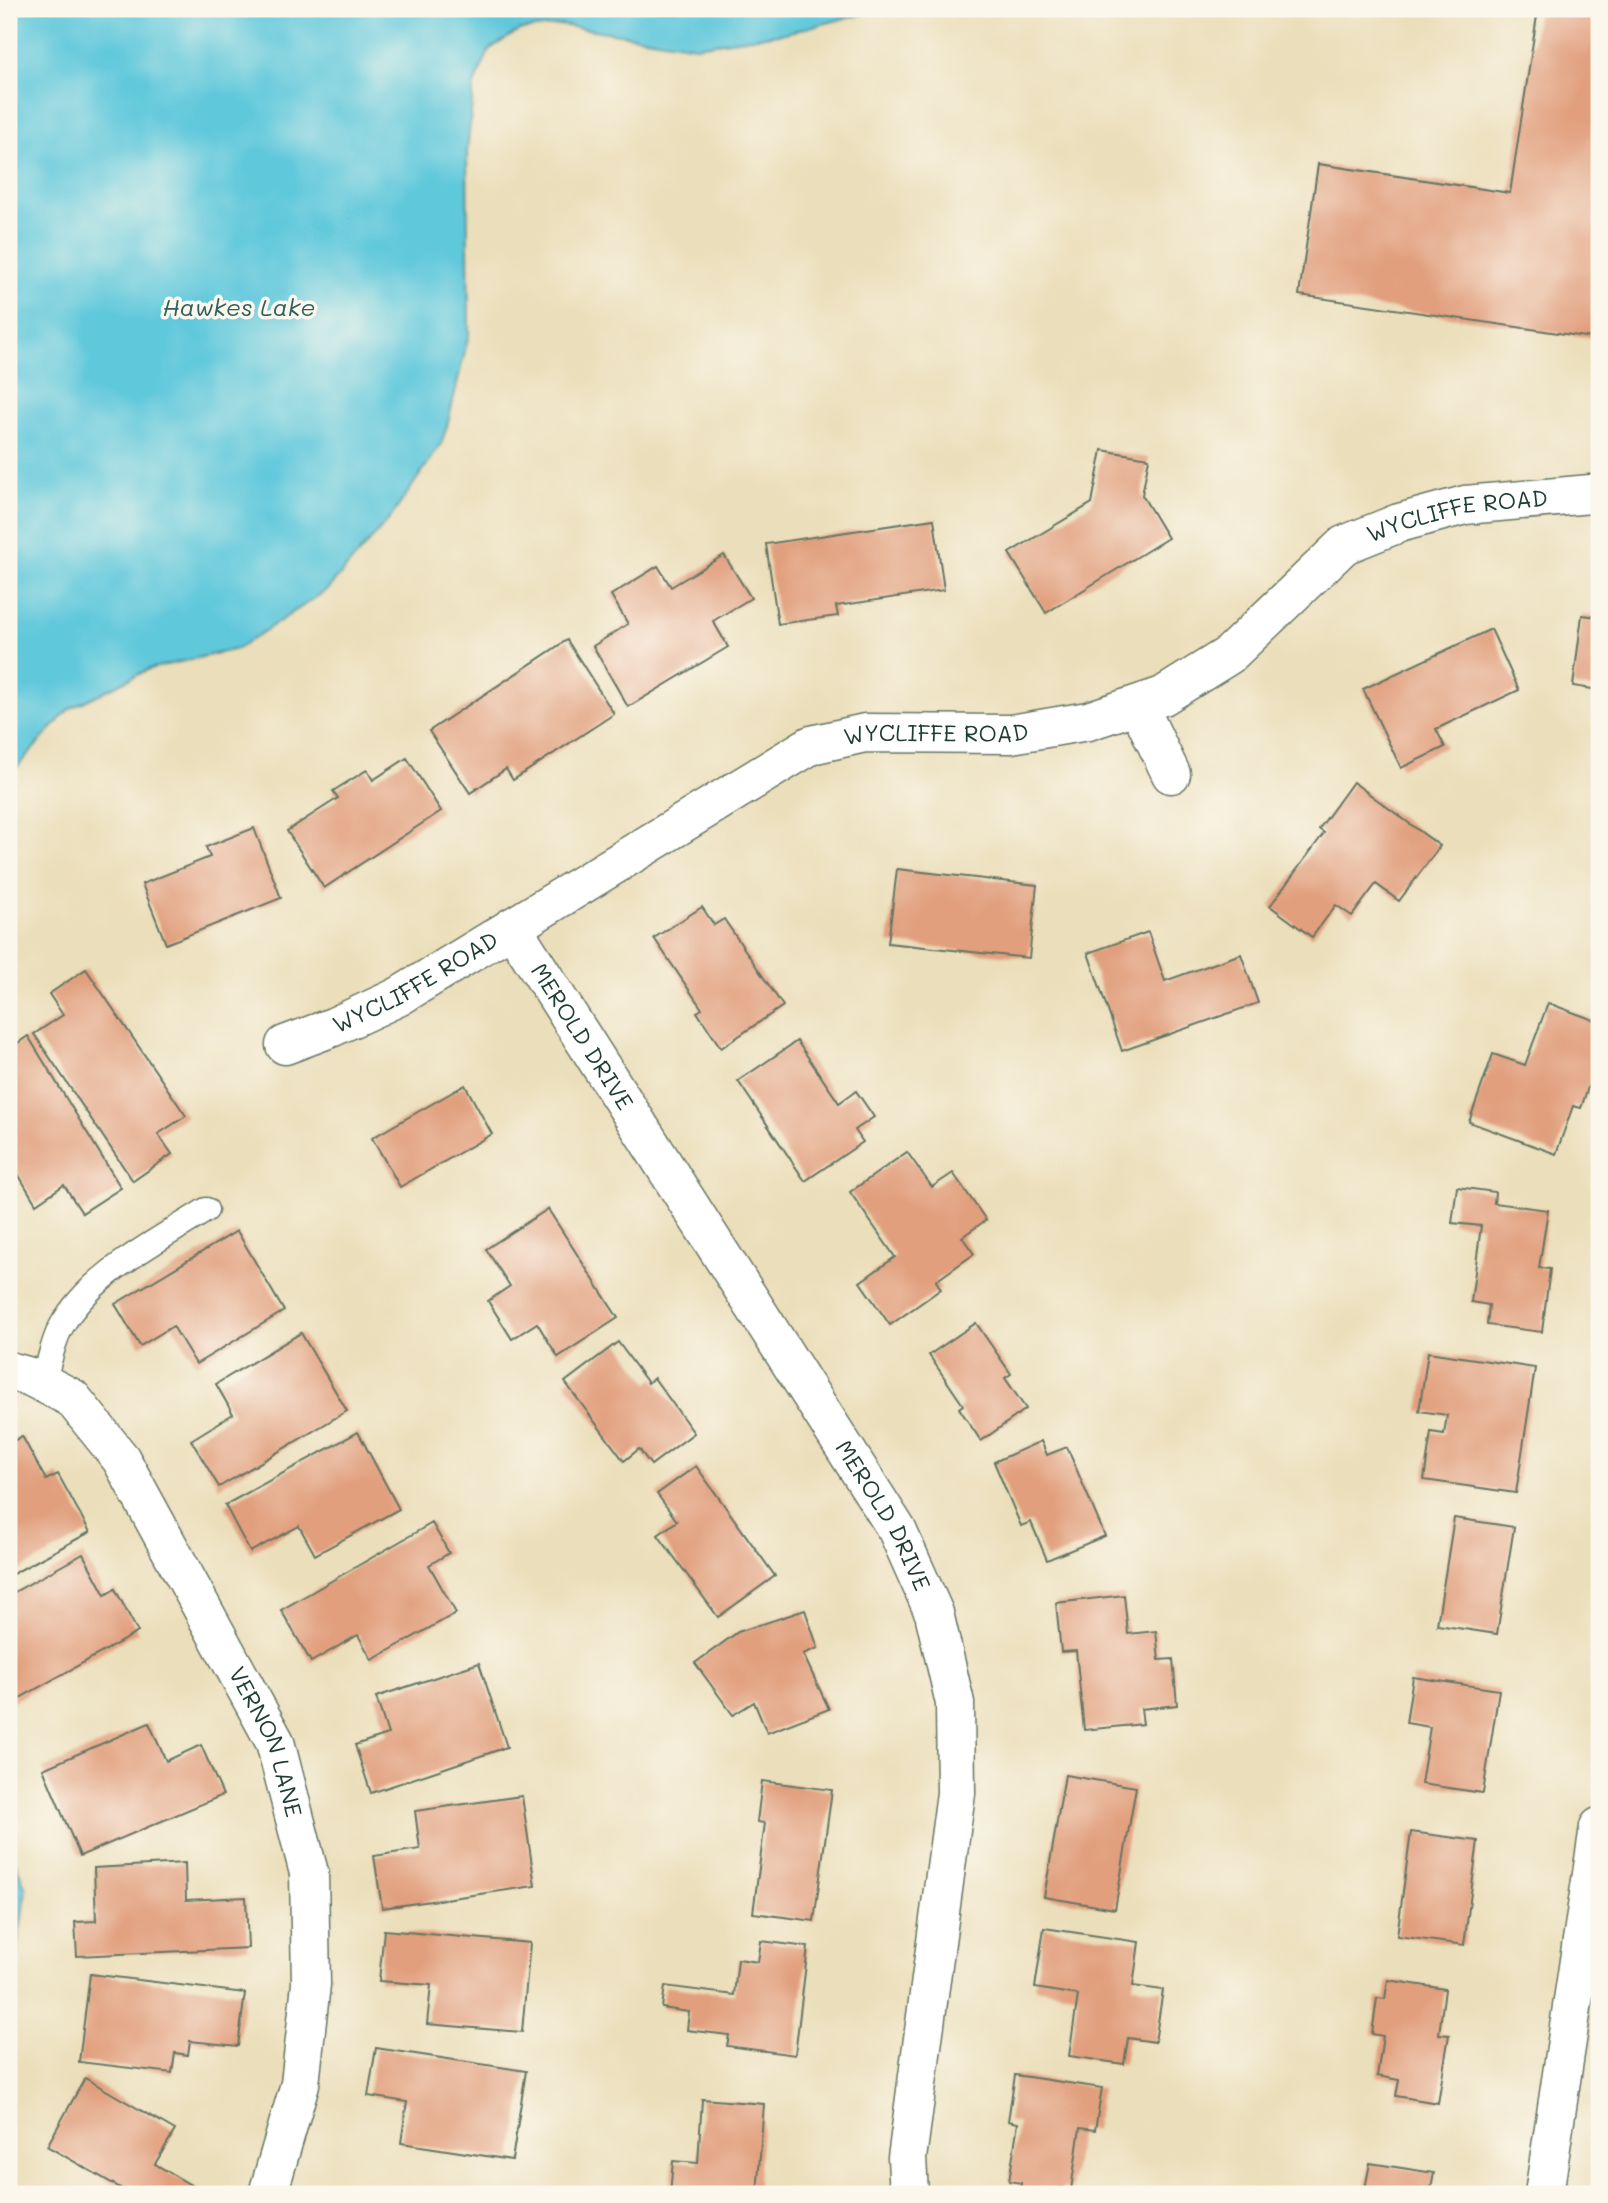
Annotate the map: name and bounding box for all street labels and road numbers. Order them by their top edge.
street label: WYCLIFFE ROAD [1362,482,1549,548]
street label: WYCLIFFE ROAD [841,715,1031,751]
street label: WYCLIFFE ROAD [327,924,503,1039]
street label: MEROLD DRIVE [525,957,641,1115]
street label: MEROLD DRIVE [829,1434,938,1595]
street label: VERNON LANE [223,1661,310,1820]

